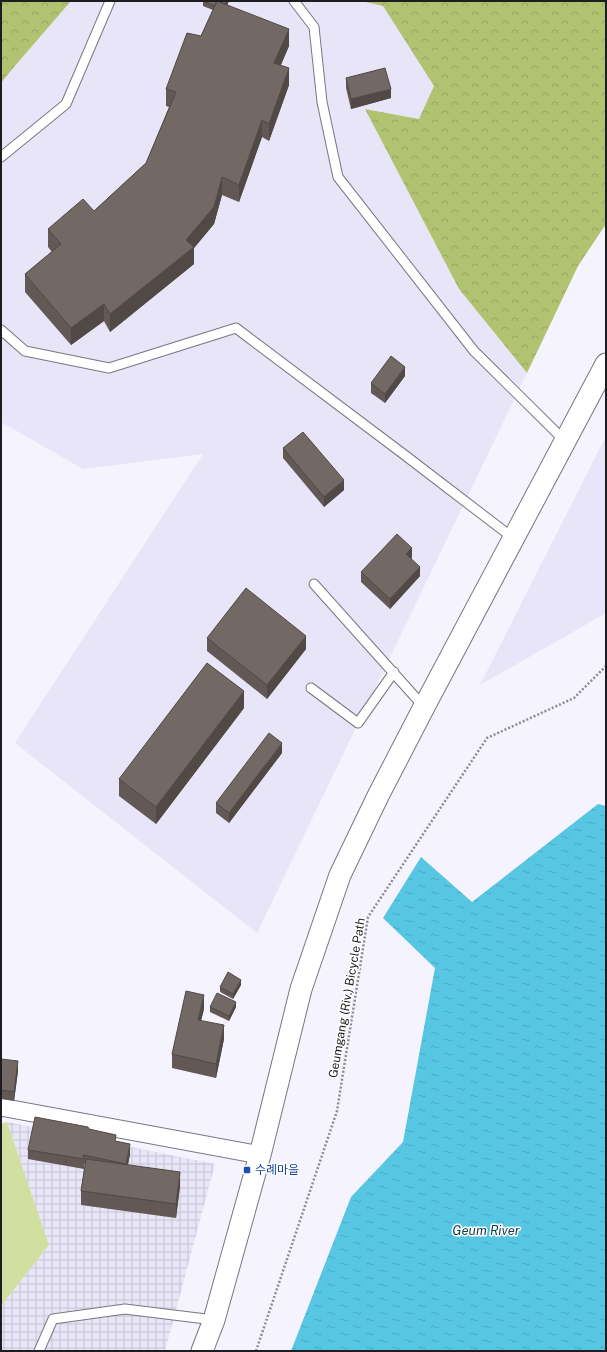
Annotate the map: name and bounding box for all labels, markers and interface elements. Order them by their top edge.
street label: Geumgang (Riv.) Bicycle Path [326,917,368,1079]
place label: 수례마을 [255,1163,299,1177]
marker: 수례마을 [242,1165,252,1175]
water label: Geum River [452,1223,520,1238]

